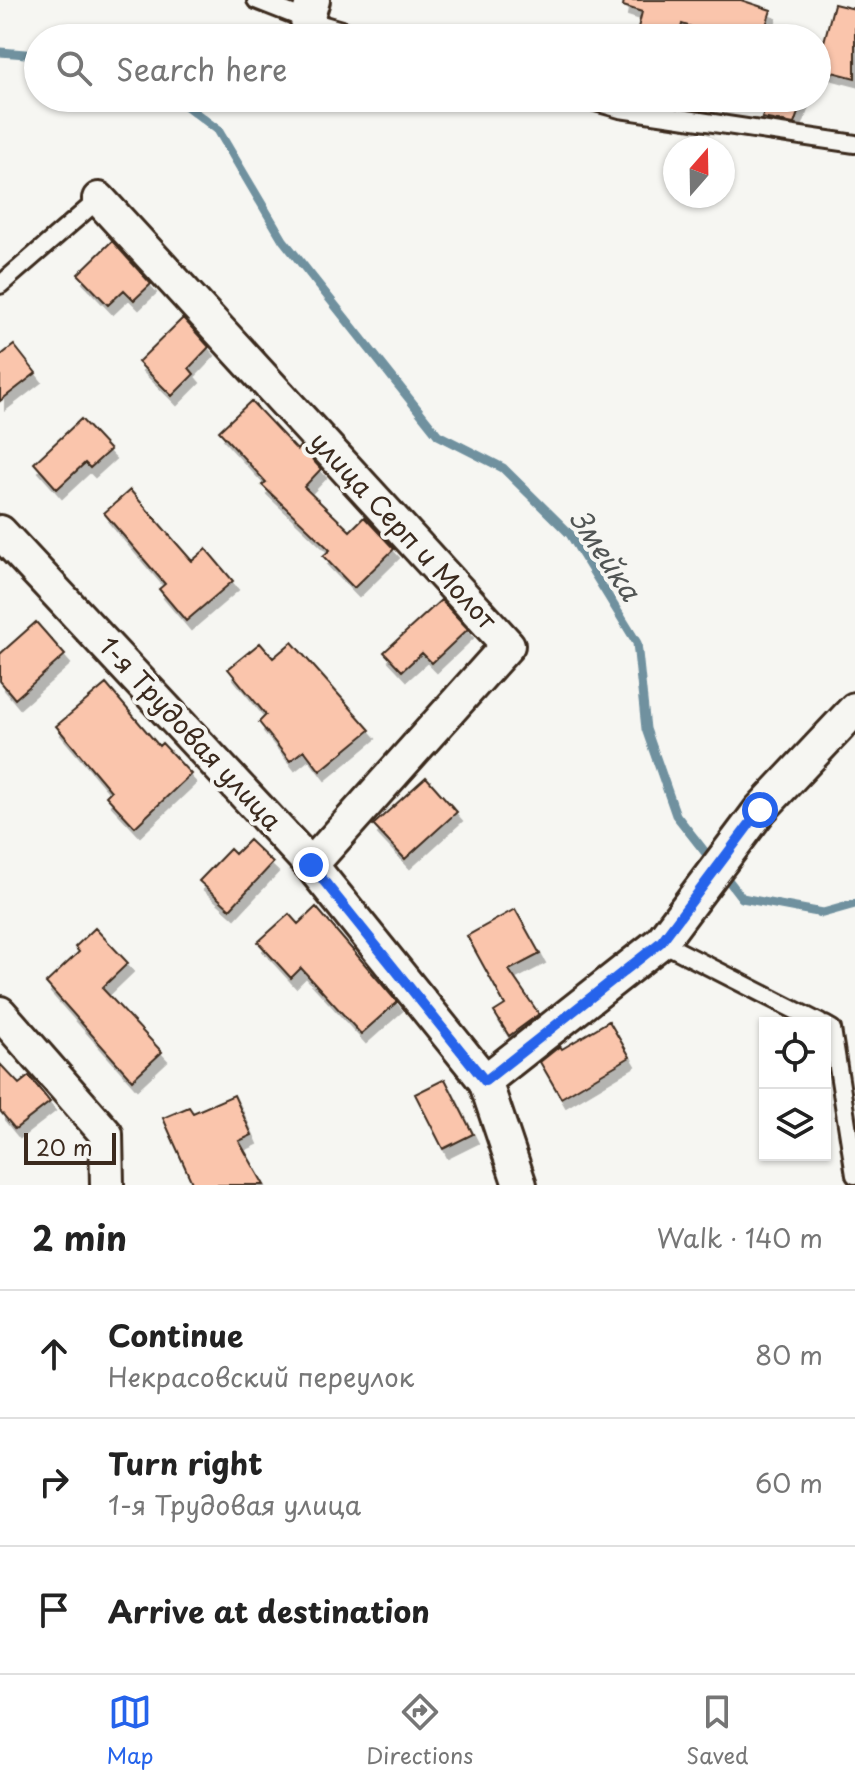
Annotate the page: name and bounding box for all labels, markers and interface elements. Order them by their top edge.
search box [24,24,831,112]
icon: search [52,46,96,90]
text: Search here [116,46,288,91]
north arrow [663,136,735,208]
street label: улица Серп и Молот [302,422,507,638]
water label: Змейка [560,500,653,609]
street label: 1-я Трудовая улица [91,627,292,839]
route start [742,792,778,828]
route end [293,847,329,883]
map controls [759,1017,831,1161]
button: locate [759,1017,831,1089]
button: layers [759,1089,831,1161]
scale bar [24,1129,116,1165]
text: 20 m [36,1130,93,1163]
text: 2 min [32,1211,127,1263]
text: Walk · 140 m [657,1218,823,1257]
text: Continue [108,1312,243,1357]
icon: ahead [32,1332,76,1376]
text: 80 m [755,1335,823,1374]
text: Некрасовский переулок [108,1357,414,1396]
text: Turn right [108,1440,263,1485]
icon: right [32,1460,76,1504]
text: 60 m [755,1463,823,1502]
text: 1-я Трудовая улица [108,1485,361,1524]
icon: arrive [32,1588,76,1632]
text: Arrive at destination [108,1588,430,1633]
tab: Map [106,1690,153,1771]
tab: Directions [366,1690,473,1771]
tab: Saved [686,1690,749,1771]

